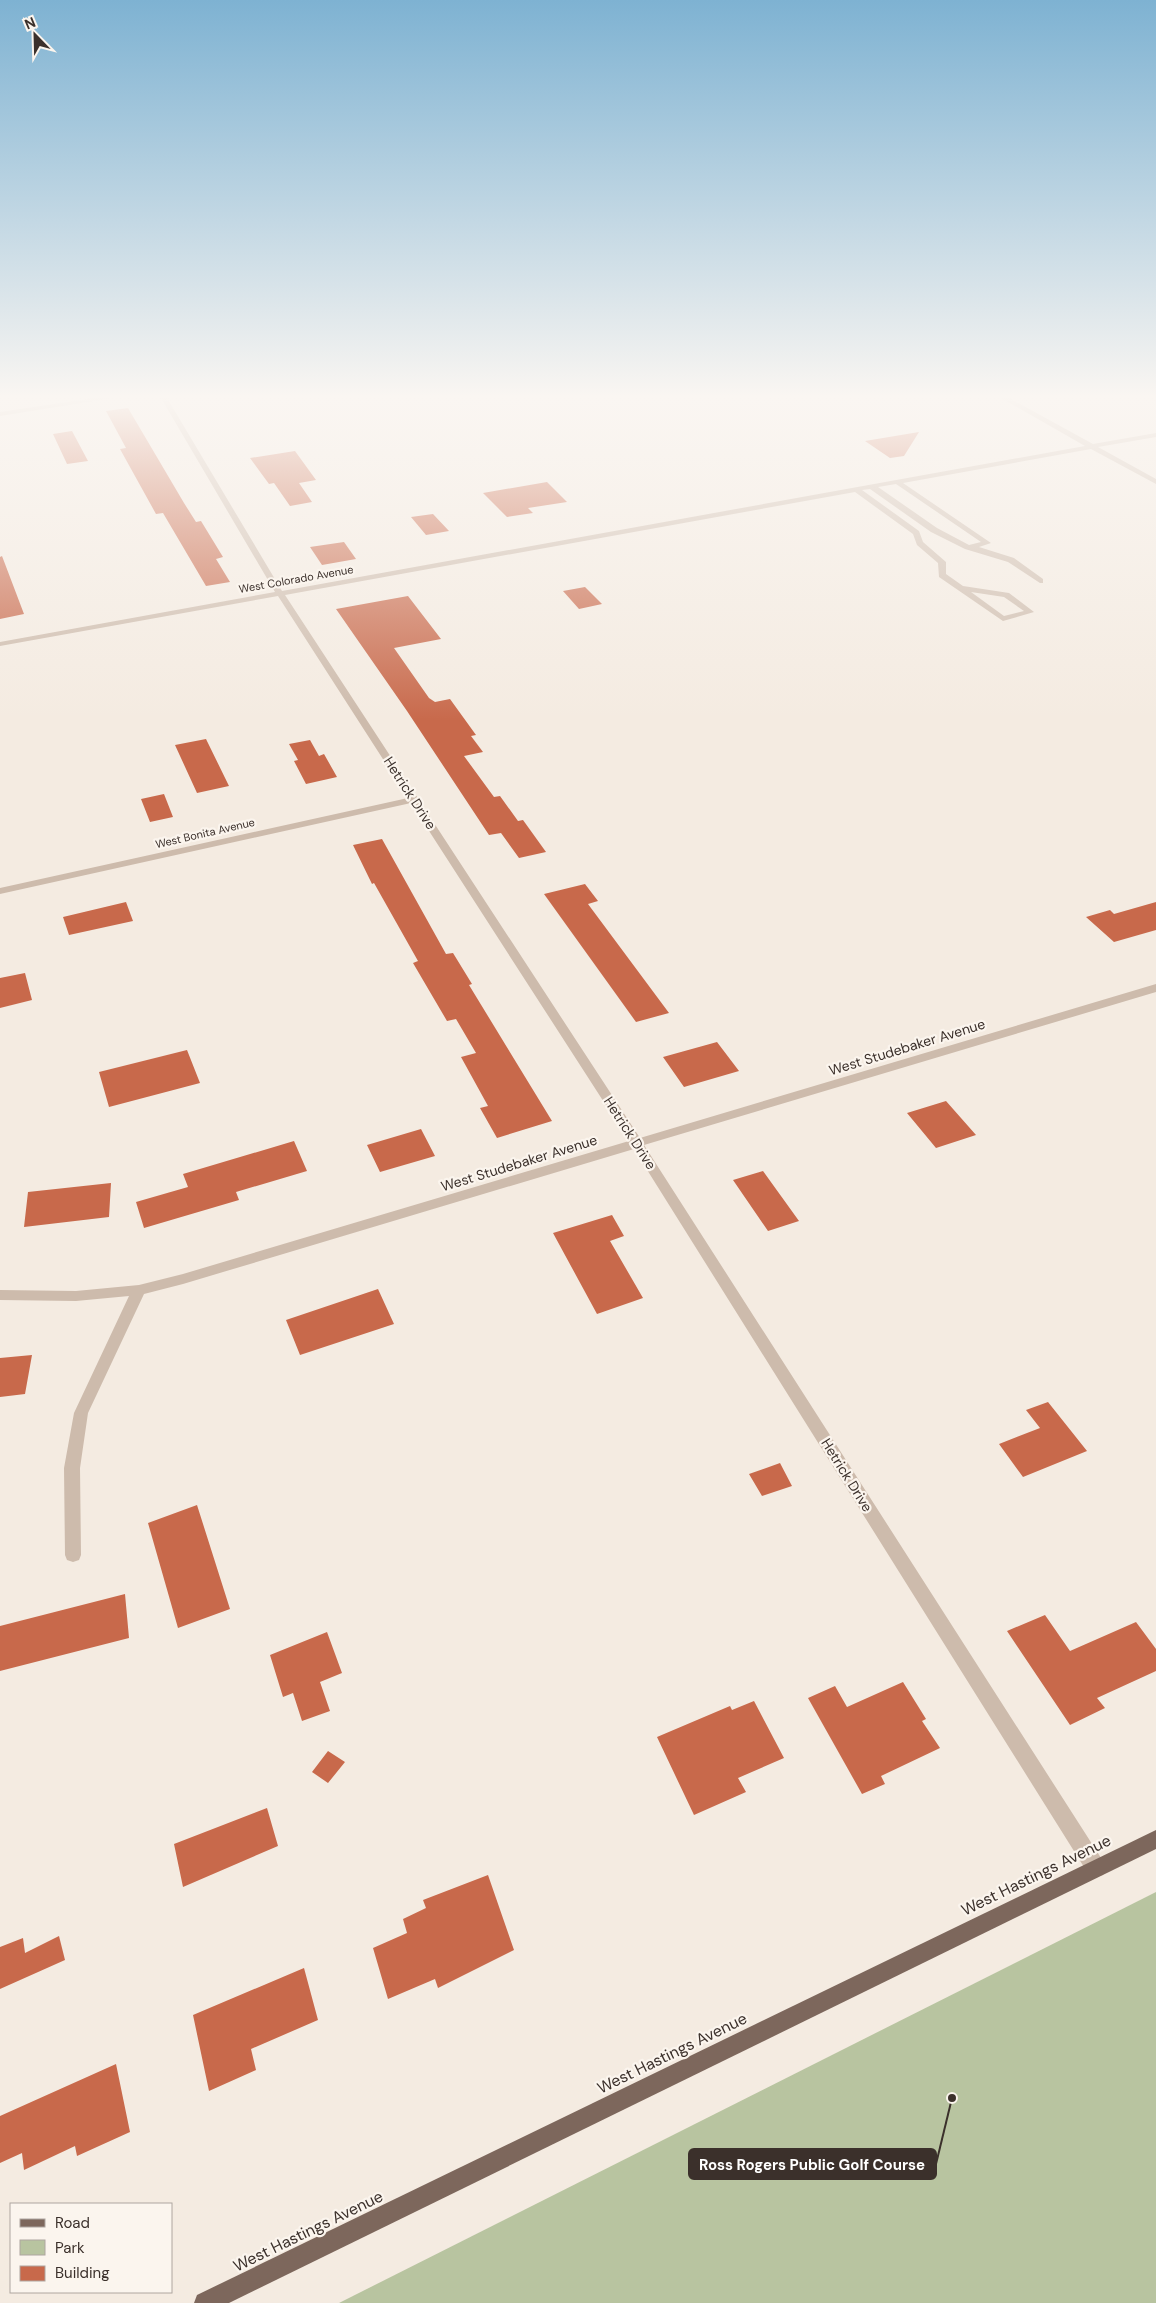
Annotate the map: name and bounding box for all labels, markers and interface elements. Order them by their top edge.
north arrow [10,10,60,60]
text: N [22,13,38,33]
street label: West Colorado Avenue [238,562,354,596]
street label: Hetrick Drive [380,753,440,833]
street label: West Bonita Avenue [154,815,256,851]
street label: West Studebaker Avenue [827,1015,987,1079]
street label: Hetrick Drive [600,1093,660,1173]
street label: West Studebaker Avenue [439,1131,599,1195]
street label: Hetrick Drive [817,1435,877,1515]
street label: West Hastings Avenue [958,1830,1114,1920]
street label: West Hastings Avenue [594,2008,750,2098]
callout: Ross Rogers Public Golf Course [689,2149,936,2179]
text: Ross Rogers Public Golf Course [699,2155,925,2175]
street label: West Hastings Avenue [230,2186,386,2276]
legend [10,2203,172,2293]
text: Road [55,2213,90,2233]
text: Park [55,2238,85,2258]
text: Building [55,2263,110,2283]

